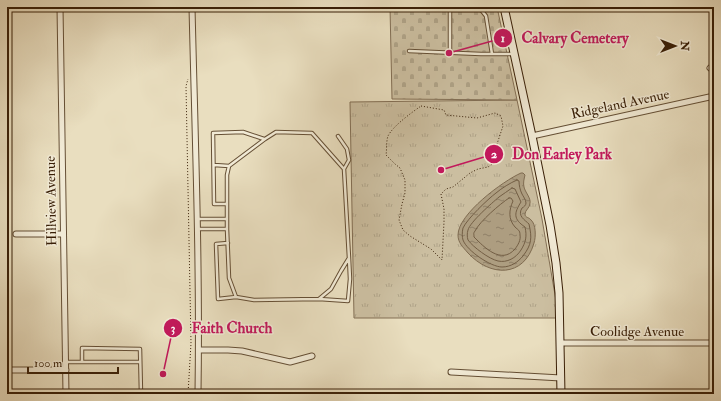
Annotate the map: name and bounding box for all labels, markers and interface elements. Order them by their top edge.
callout: Calvary Cemetery [493,24,636,51]
north arrow [655,26,695,66]
text: Calvary Cemetery [521,29,630,49]
text: 1 [501,31,505,46]
text: N [678,40,691,52]
street label: Ridgeland Avenue [569,85,671,123]
callout: Don Earley Park [484,140,620,167]
text: Don Earley Park [512,145,613,165]
text: 2 [491,147,497,162]
street label: Hillview Avenue [42,156,60,246]
callout: Faith Church [163,314,280,341]
text: Faith Church [192,319,273,338]
text: 3 [171,321,176,336]
street label: Coolidge Avenue [590,323,684,340]
scale bar [28,349,118,375]
text: 100 m [34,356,63,371]

